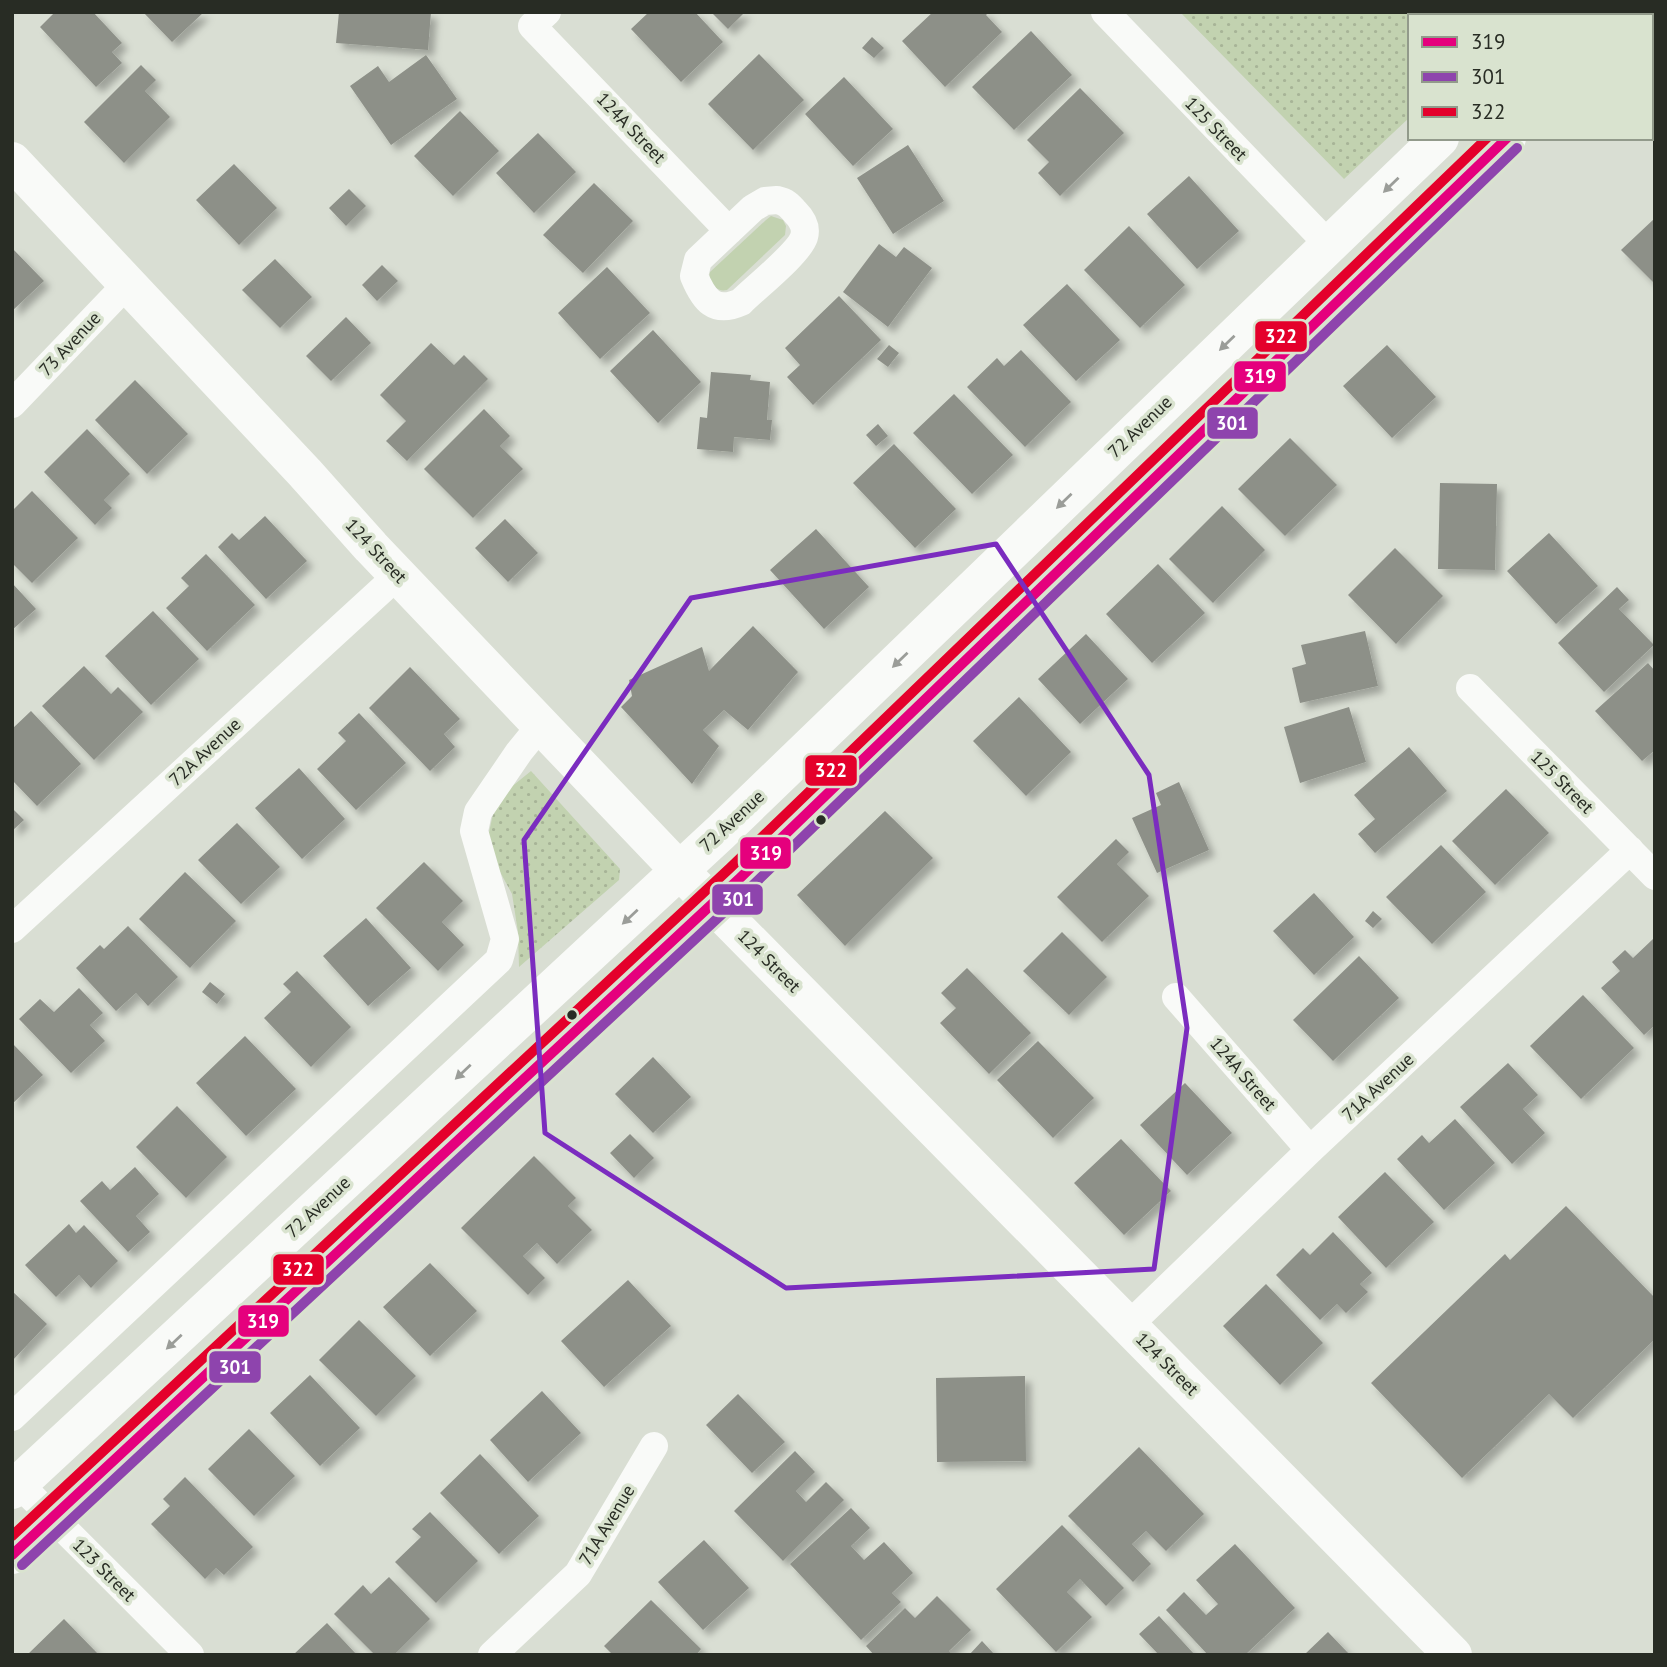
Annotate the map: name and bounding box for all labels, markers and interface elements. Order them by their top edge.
legend [1408,14,1653,140]
text: 319 [1471,28,1505,55]
text: 301 [1471,63,1505,90]
street label: 124A Street [592,87,671,168]
street label: 125 Street [1180,92,1252,165]
text: 322 [1471,98,1505,125]
one-way arrow [1383,177,1400,193]
street label: 73 Avenue [34,307,105,381]
line badge: 322 [1254,320,1308,353]
text: 322 [1265,324,1297,348]
one-way arrow [1219,335,1236,351]
line badge: 319 [1233,360,1287,393]
text: 319 [1244,364,1276,388]
street label: 72 Avenue [1103,391,1176,463]
line badge: 301 [1206,406,1259,440]
text: 301 [1216,411,1248,435]
one-way arrow [1055,493,1072,510]
street label: 124 Street [341,513,412,588]
one-way arrow [892,651,909,667]
street label: 72A Avenue [164,713,245,791]
street label: 125 Street [1526,745,1599,818]
line badge: 322 [804,754,858,787]
text: 322 [815,758,847,782]
street label: 72 Avenue [695,785,769,856]
unlabelled marker [814,813,828,827]
line badge: 319 [739,836,792,870]
text: 319 [750,841,782,865]
line badge: 301 [711,883,764,916]
text: 301 [722,887,754,911]
one-way arrow [621,909,638,925]
street label: 124 Street [733,924,806,997]
unlabelled marker [565,1008,579,1022]
street label: 124A Street [1205,1032,1282,1115]
street label: 71A Avenue [1337,1048,1418,1126]
one-way arrow [455,1064,472,1080]
street label: 72 Avenue [281,1171,355,1242]
line badge: 322 [272,1253,325,1286]
text: 322 [282,1257,314,1281]
line badge: 319 [237,1304,290,1338]
text: 319 [247,1309,279,1333]
street label: 124 Street [1131,1327,1204,1400]
one-way arrow [166,1333,183,1349]
line badge: 301 [208,1350,262,1384]
text: 301 [219,1355,251,1379]
street label: 71A Avenue [574,1480,640,1569]
street label: 123 Street [68,1533,141,1606]

